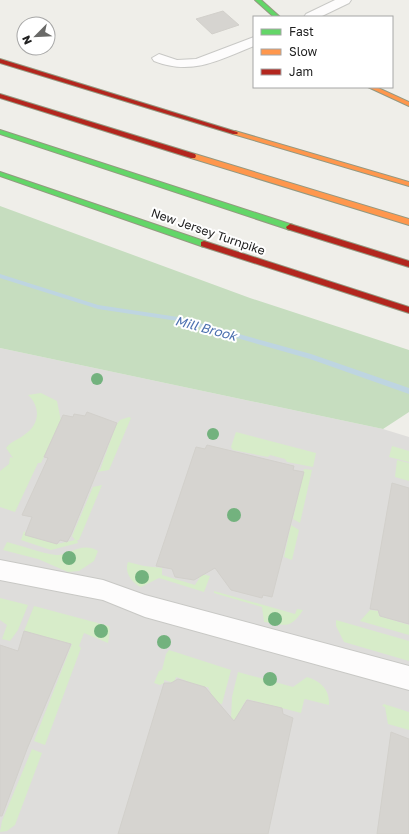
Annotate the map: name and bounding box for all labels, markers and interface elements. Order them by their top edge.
north arrow [16,16,56,56]
legend [253,16,393,88]
text: Fast [289,24,314,39]
text: N [19,34,34,47]
text: Slow [289,44,317,59]
text: Jam [289,64,313,79]
street label: New Jersey Turnpike [149,205,267,258]
water label: Mill Brook [174,312,240,344]

